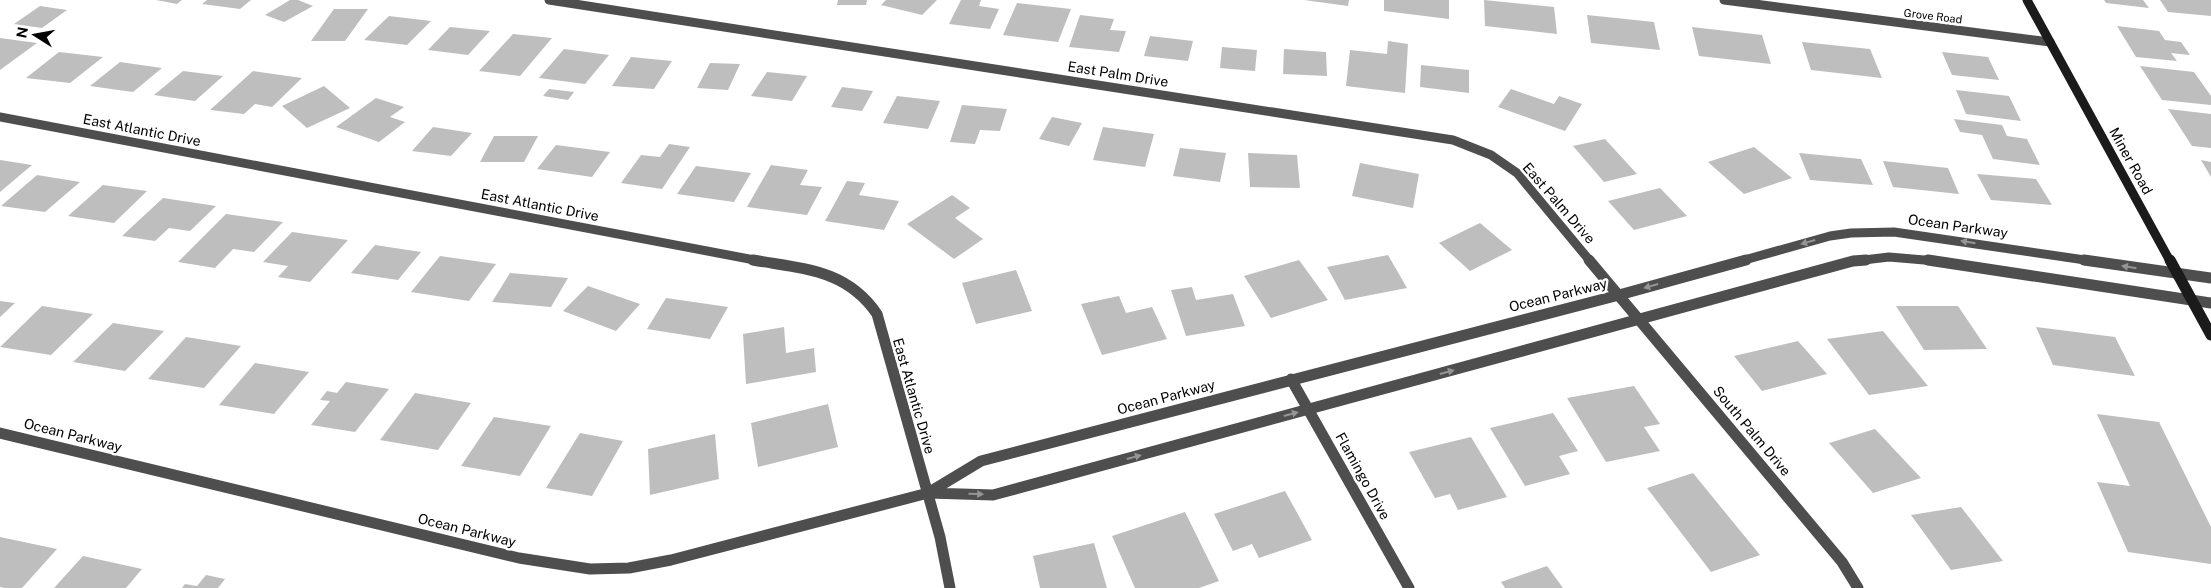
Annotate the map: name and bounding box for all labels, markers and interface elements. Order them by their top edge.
street label: Grove Road [1903,6,1963,26]
north arrow [10,10,60,60]
text: N [13,26,31,39]
street label: East Palm Drive [1066,58,1170,90]
street label: East Atlantic Drive [82,111,202,149]
street label: Miner Road [2106,125,2156,197]
street label: East Palm Drive [1520,159,1598,247]
street label: East Atlantic Drive [480,186,600,224]
street label: Ocean Parkway [1907,211,2009,241]
one-way arrow [1960,238,1976,246]
one-way arrow [1800,239,1815,247]
one-way arrow [2121,263,2137,271]
street label: Ocean Parkway [1507,275,1609,315]
one-way arrow [1644,283,1659,291]
street label: East Atlantic Drive [890,336,938,456]
one-way arrow [1440,368,1455,376]
street label: Ocean Parkway [1115,376,1217,418]
street label: South Palm Drive [1710,383,1794,479]
one-way arrow [1283,410,1298,418]
street label: Ocean Parkway [22,415,124,455]
street label: Flamingo Drive [1332,430,1394,522]
one-way arrow [1126,453,1141,461]
one-way arrow [969,491,985,499]
street label: Ocean Parkway [416,510,518,550]

